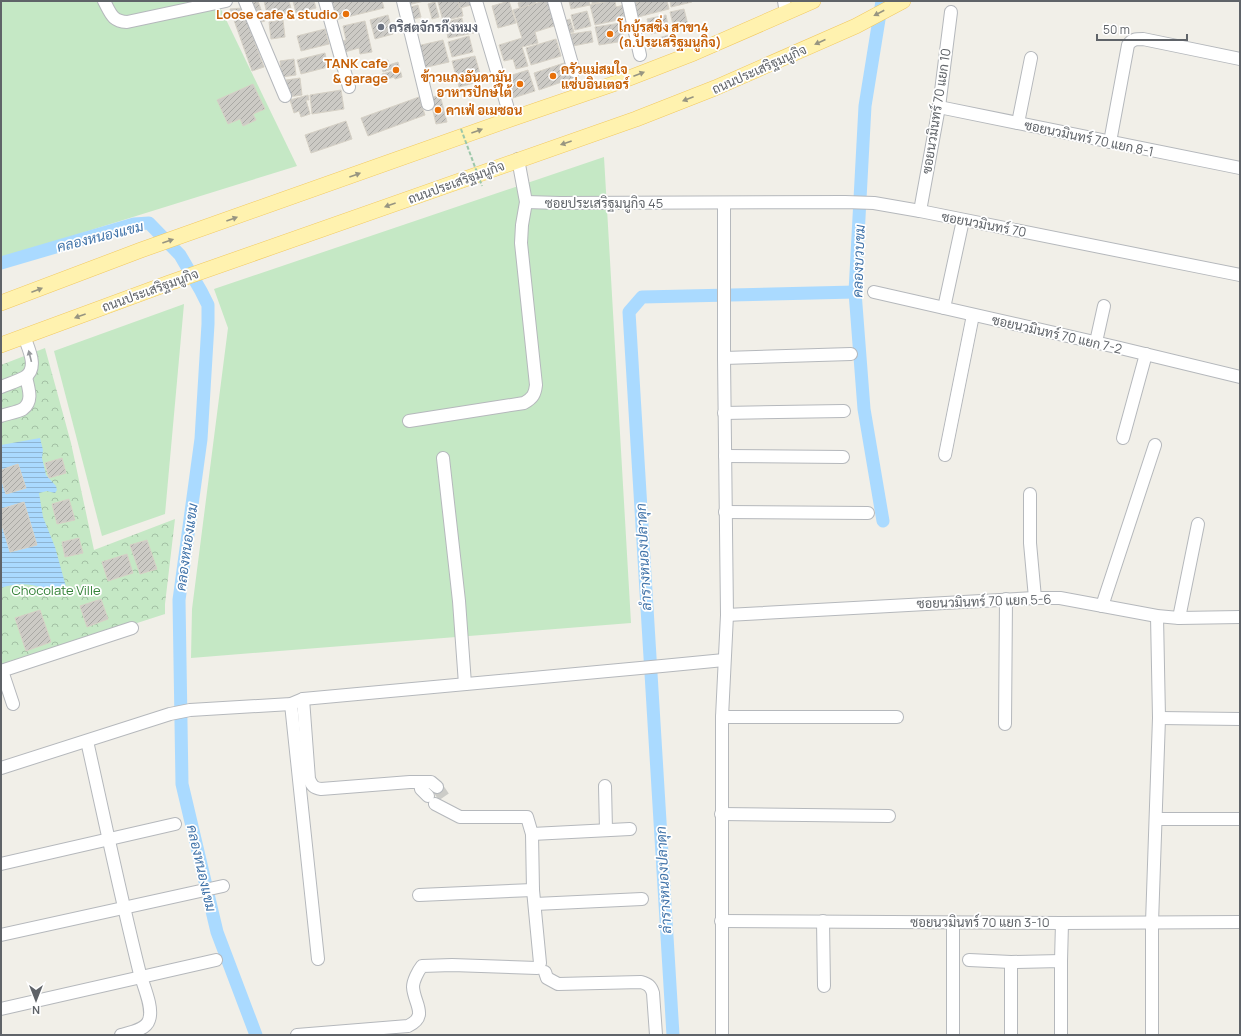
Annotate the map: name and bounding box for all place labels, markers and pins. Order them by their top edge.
place label: Loose cafe & studio [216,5,338,23]
marker: Loose cafe & studio [341,9,351,19]
place label: โกบู้รสซิ่ง สาขา4 (ถ.ประเสริฐมนูกิจ) [617,15,722,53]
place label: คริสตจักรก๊งหมง [389,18,478,36]
marker: คริสตจักรก๊งหมง [376,22,386,32]
marker: โกบู้รสซิ่ง สาขา4 (ถ.ประเสริฐมนูกิจ) [605,29,615,39]
place label: TANK cafe & garage [324,54,388,87]
place label: ครัวแม่สมใจ แซ่บอินเตอร์ [561,60,630,93]
marker: TANK cafe & garage [391,65,401,75]
place label: ข้าวแกงอันดามัน อาหารปักษ์ใต้ [421,68,513,101]
marker: ครัวแม่สมใจ แซ่บอินเตอร์ [548,71,558,81]
marker: ข้าวแกงอันดามัน อาหารปักษ์ใต้ [515,79,525,89]
place label: คาเฟ่ อเมซอน [446,101,522,119]
marker: คาเฟ่ อเมซอน [433,105,443,115]

